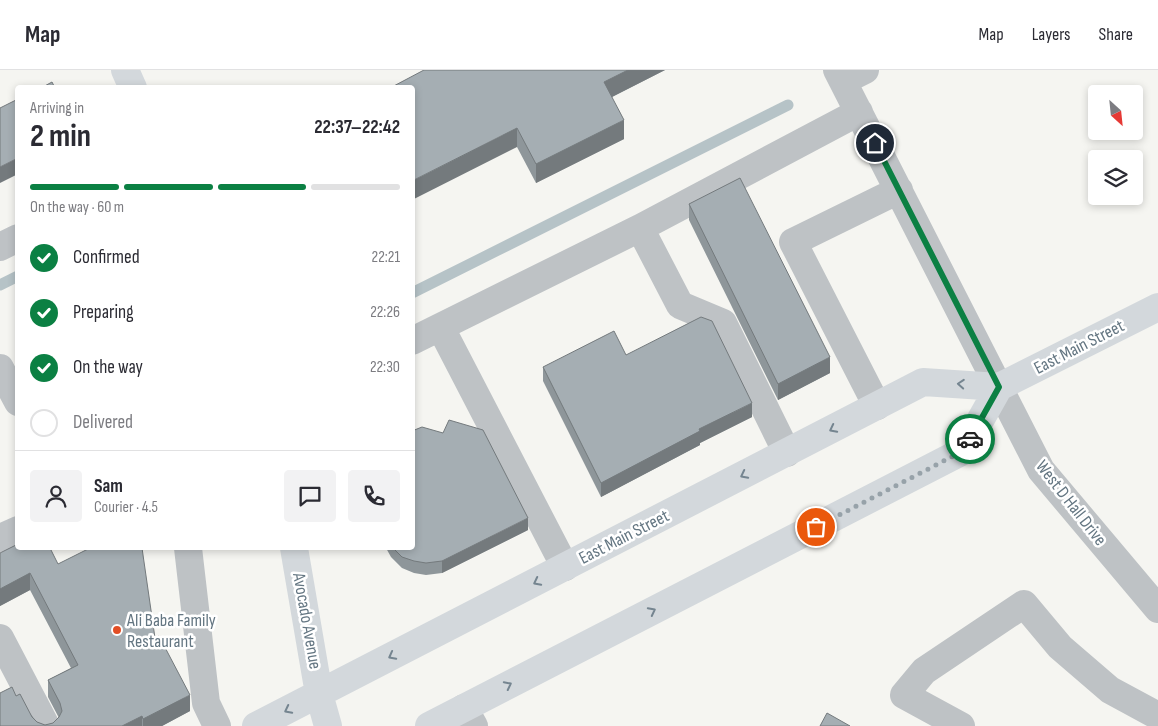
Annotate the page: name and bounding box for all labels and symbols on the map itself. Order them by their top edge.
north arrow [1088,85,1142,140]
pin [854,122,896,164]
street label: East Main Street [1030,315,1128,379]
one-way arrow [957,379,965,390]
courier [945,414,995,464]
one-way arrow [829,423,838,433]
street label: West D Hall Drive [1031,456,1111,550]
one-way arrow [740,469,749,479]
street label: East Main Street [575,505,673,569]
pin [795,506,837,548]
street label: Avocado Avenue [288,570,326,671]
one-way arrow [533,576,542,586]
one-way arrow [647,607,656,617]
place label: Ali Baba Family Restaurant [126,610,216,652]
marker: Ali Baba Family Restaurant [111,624,123,636]
one-way arrow [388,650,397,660]
one-way arrow [503,681,512,691]
one-way arrow [284,704,293,714]

